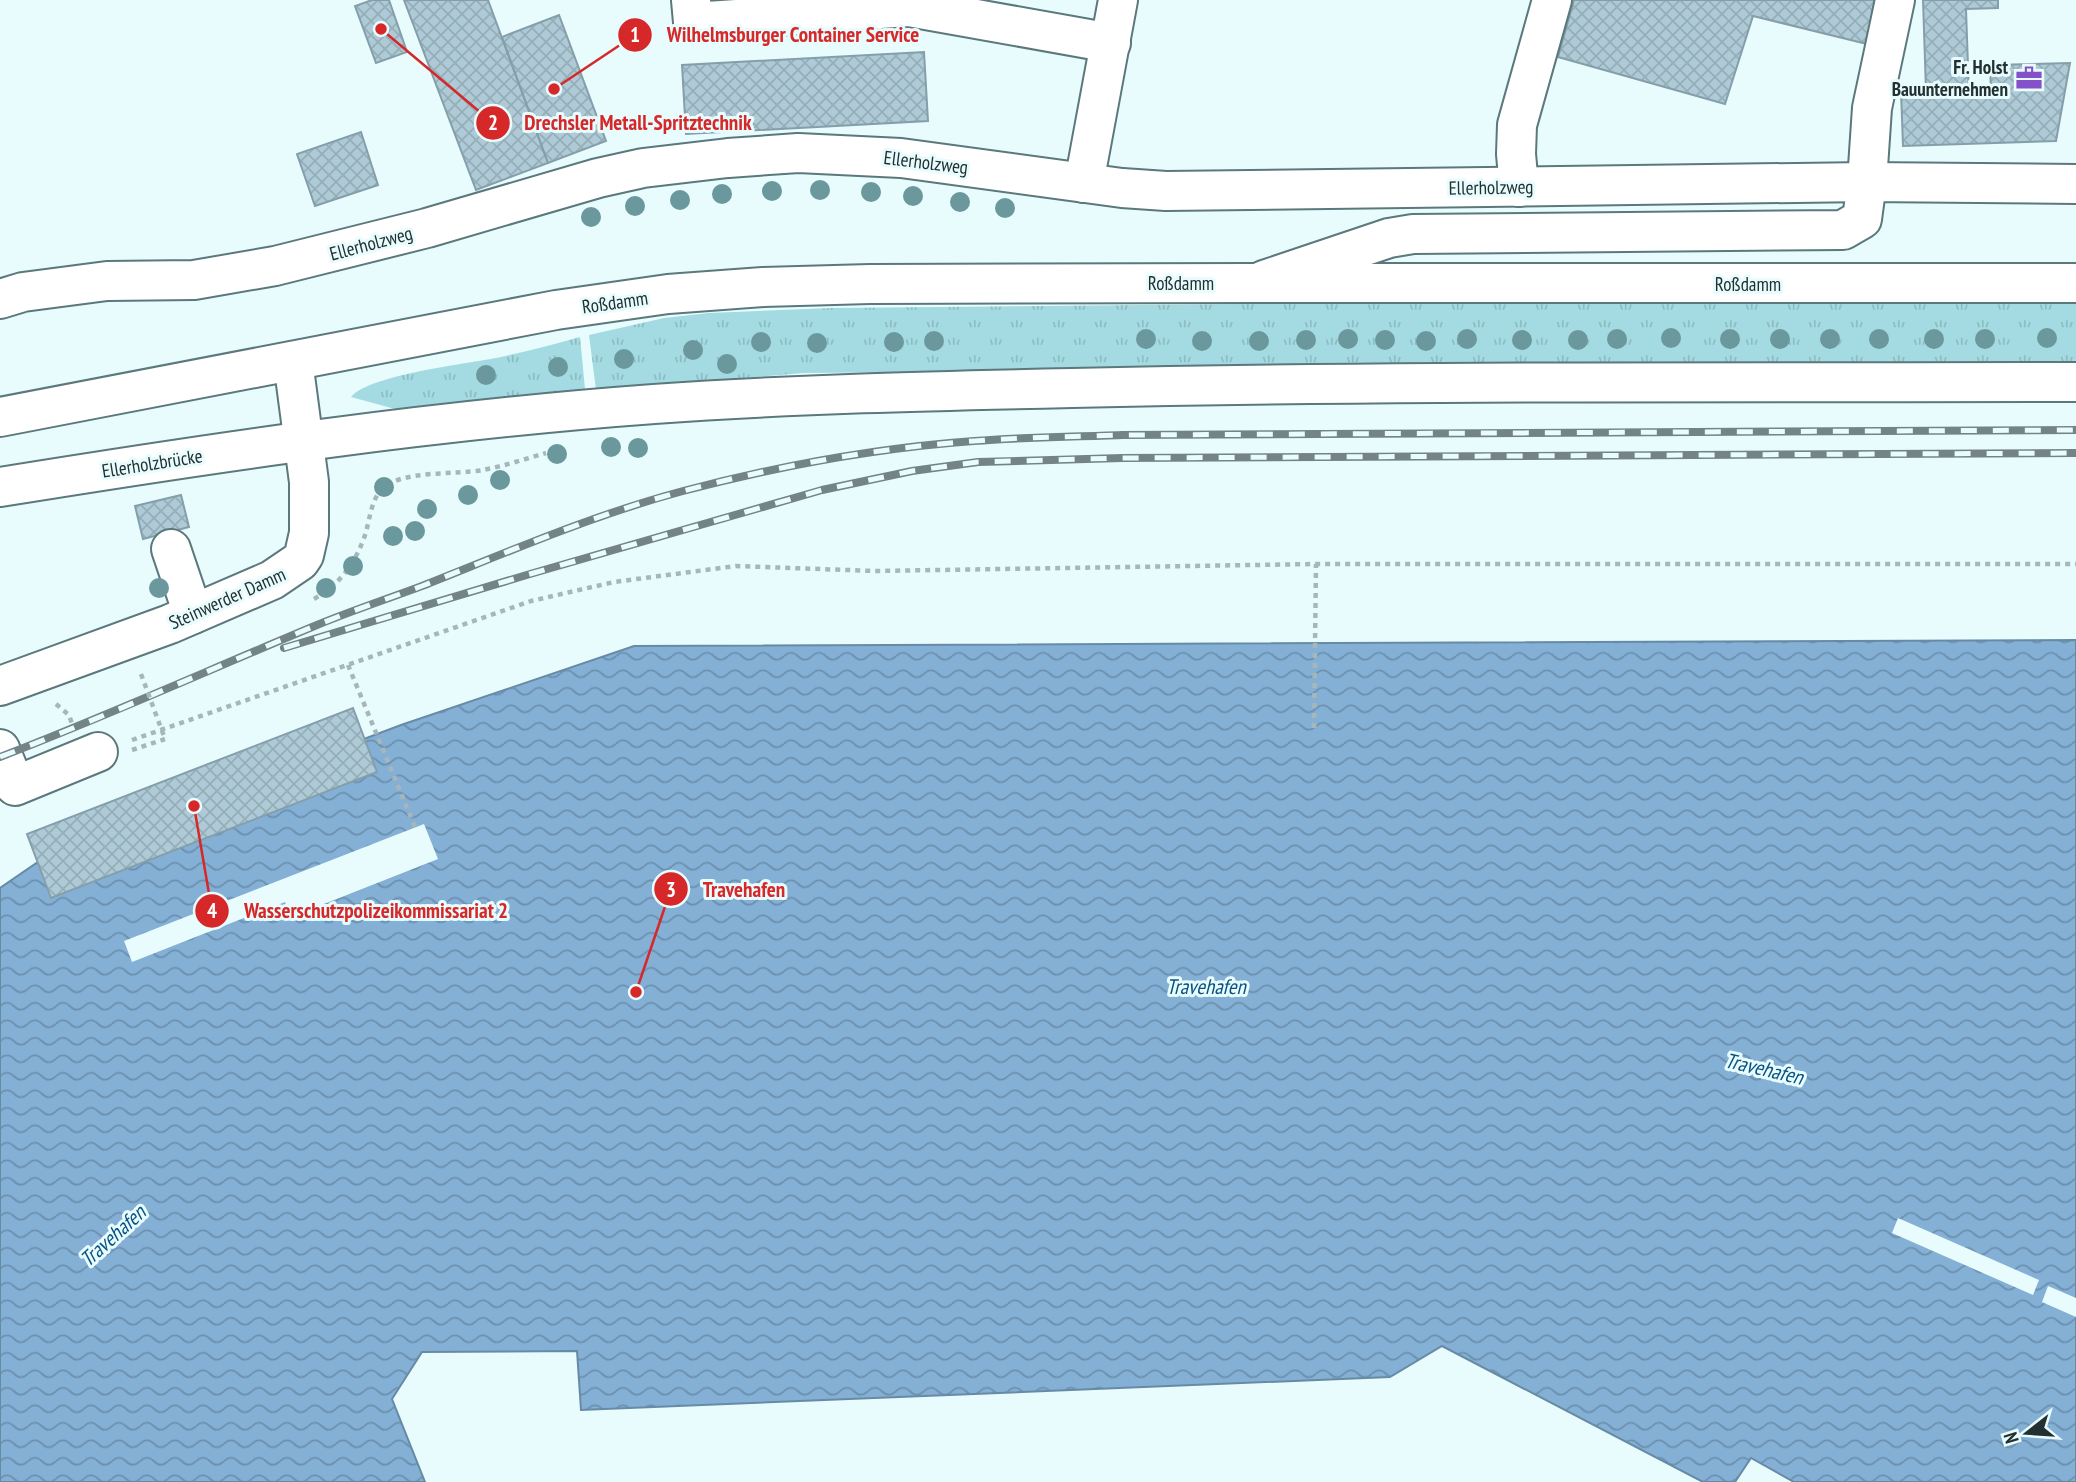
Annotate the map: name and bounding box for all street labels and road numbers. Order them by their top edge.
street label: Ellerholzweg [882,145,970,179]
street label: Ellerholzweg [1448,174,1534,200]
street label: Ellerholzweg [327,220,415,266]
street label: Roßdamm [1148,271,1214,295]
street label: Roßdamm [1715,272,1781,296]
street label: Roßdamm [580,285,650,319]
street label: Ellerholzbrücke [100,443,204,483]
street label: Steinwerder Damm [165,562,289,634]

